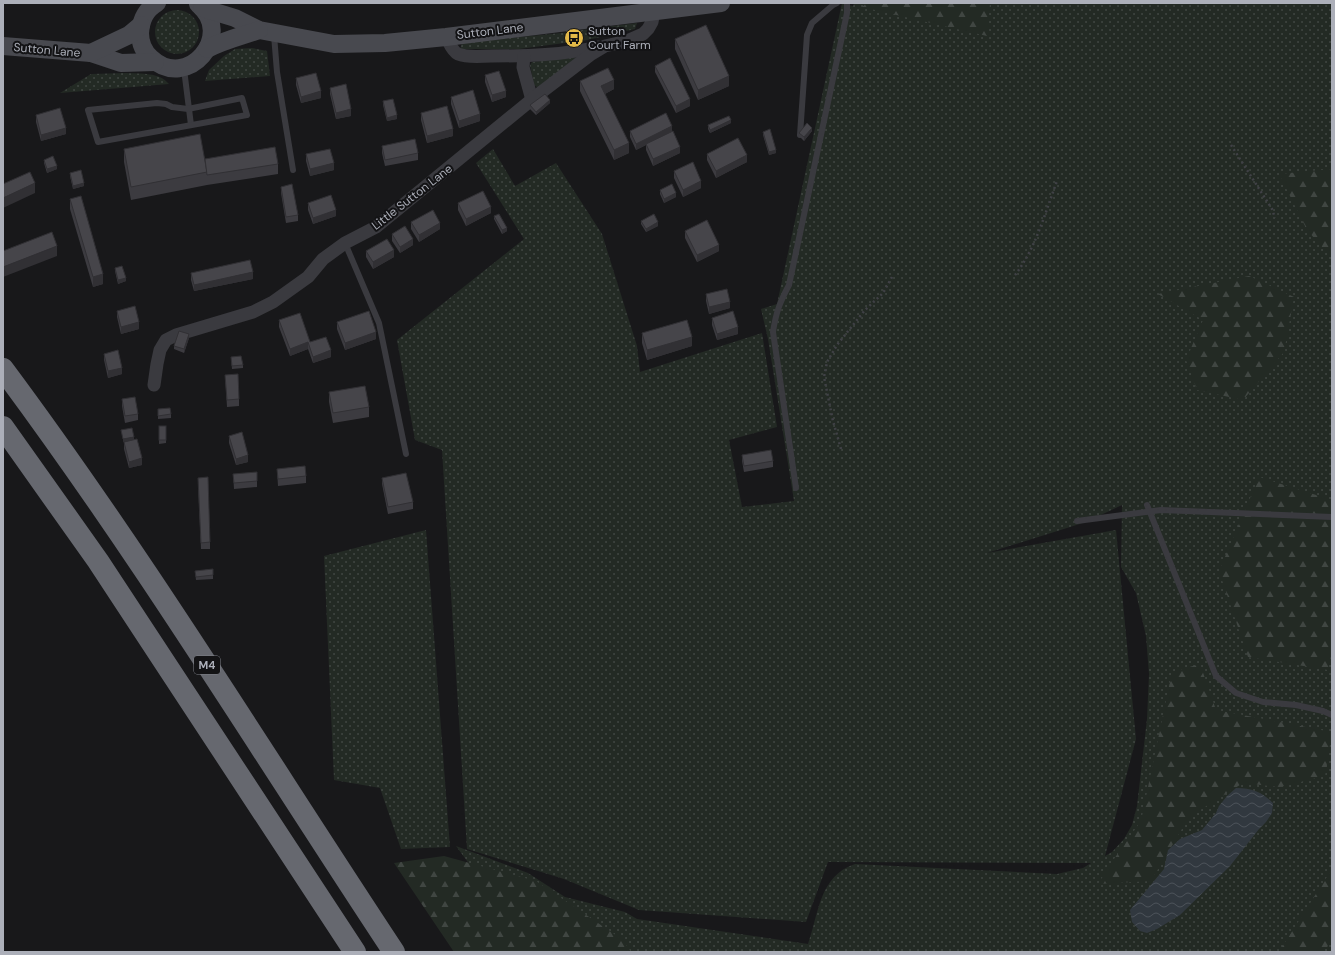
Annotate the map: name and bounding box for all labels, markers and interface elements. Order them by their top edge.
street label: Sutton Lane [456,19,524,43]
place label: Sutton Court Farm [588,23,651,53]
bus stop icon: Sutton Court Farm [563,27,585,49]
street label: Sutton Lane [13,39,81,61]
street label: Little Sutton Lane [368,160,456,234]
road number: M4 [194,656,220,674]

